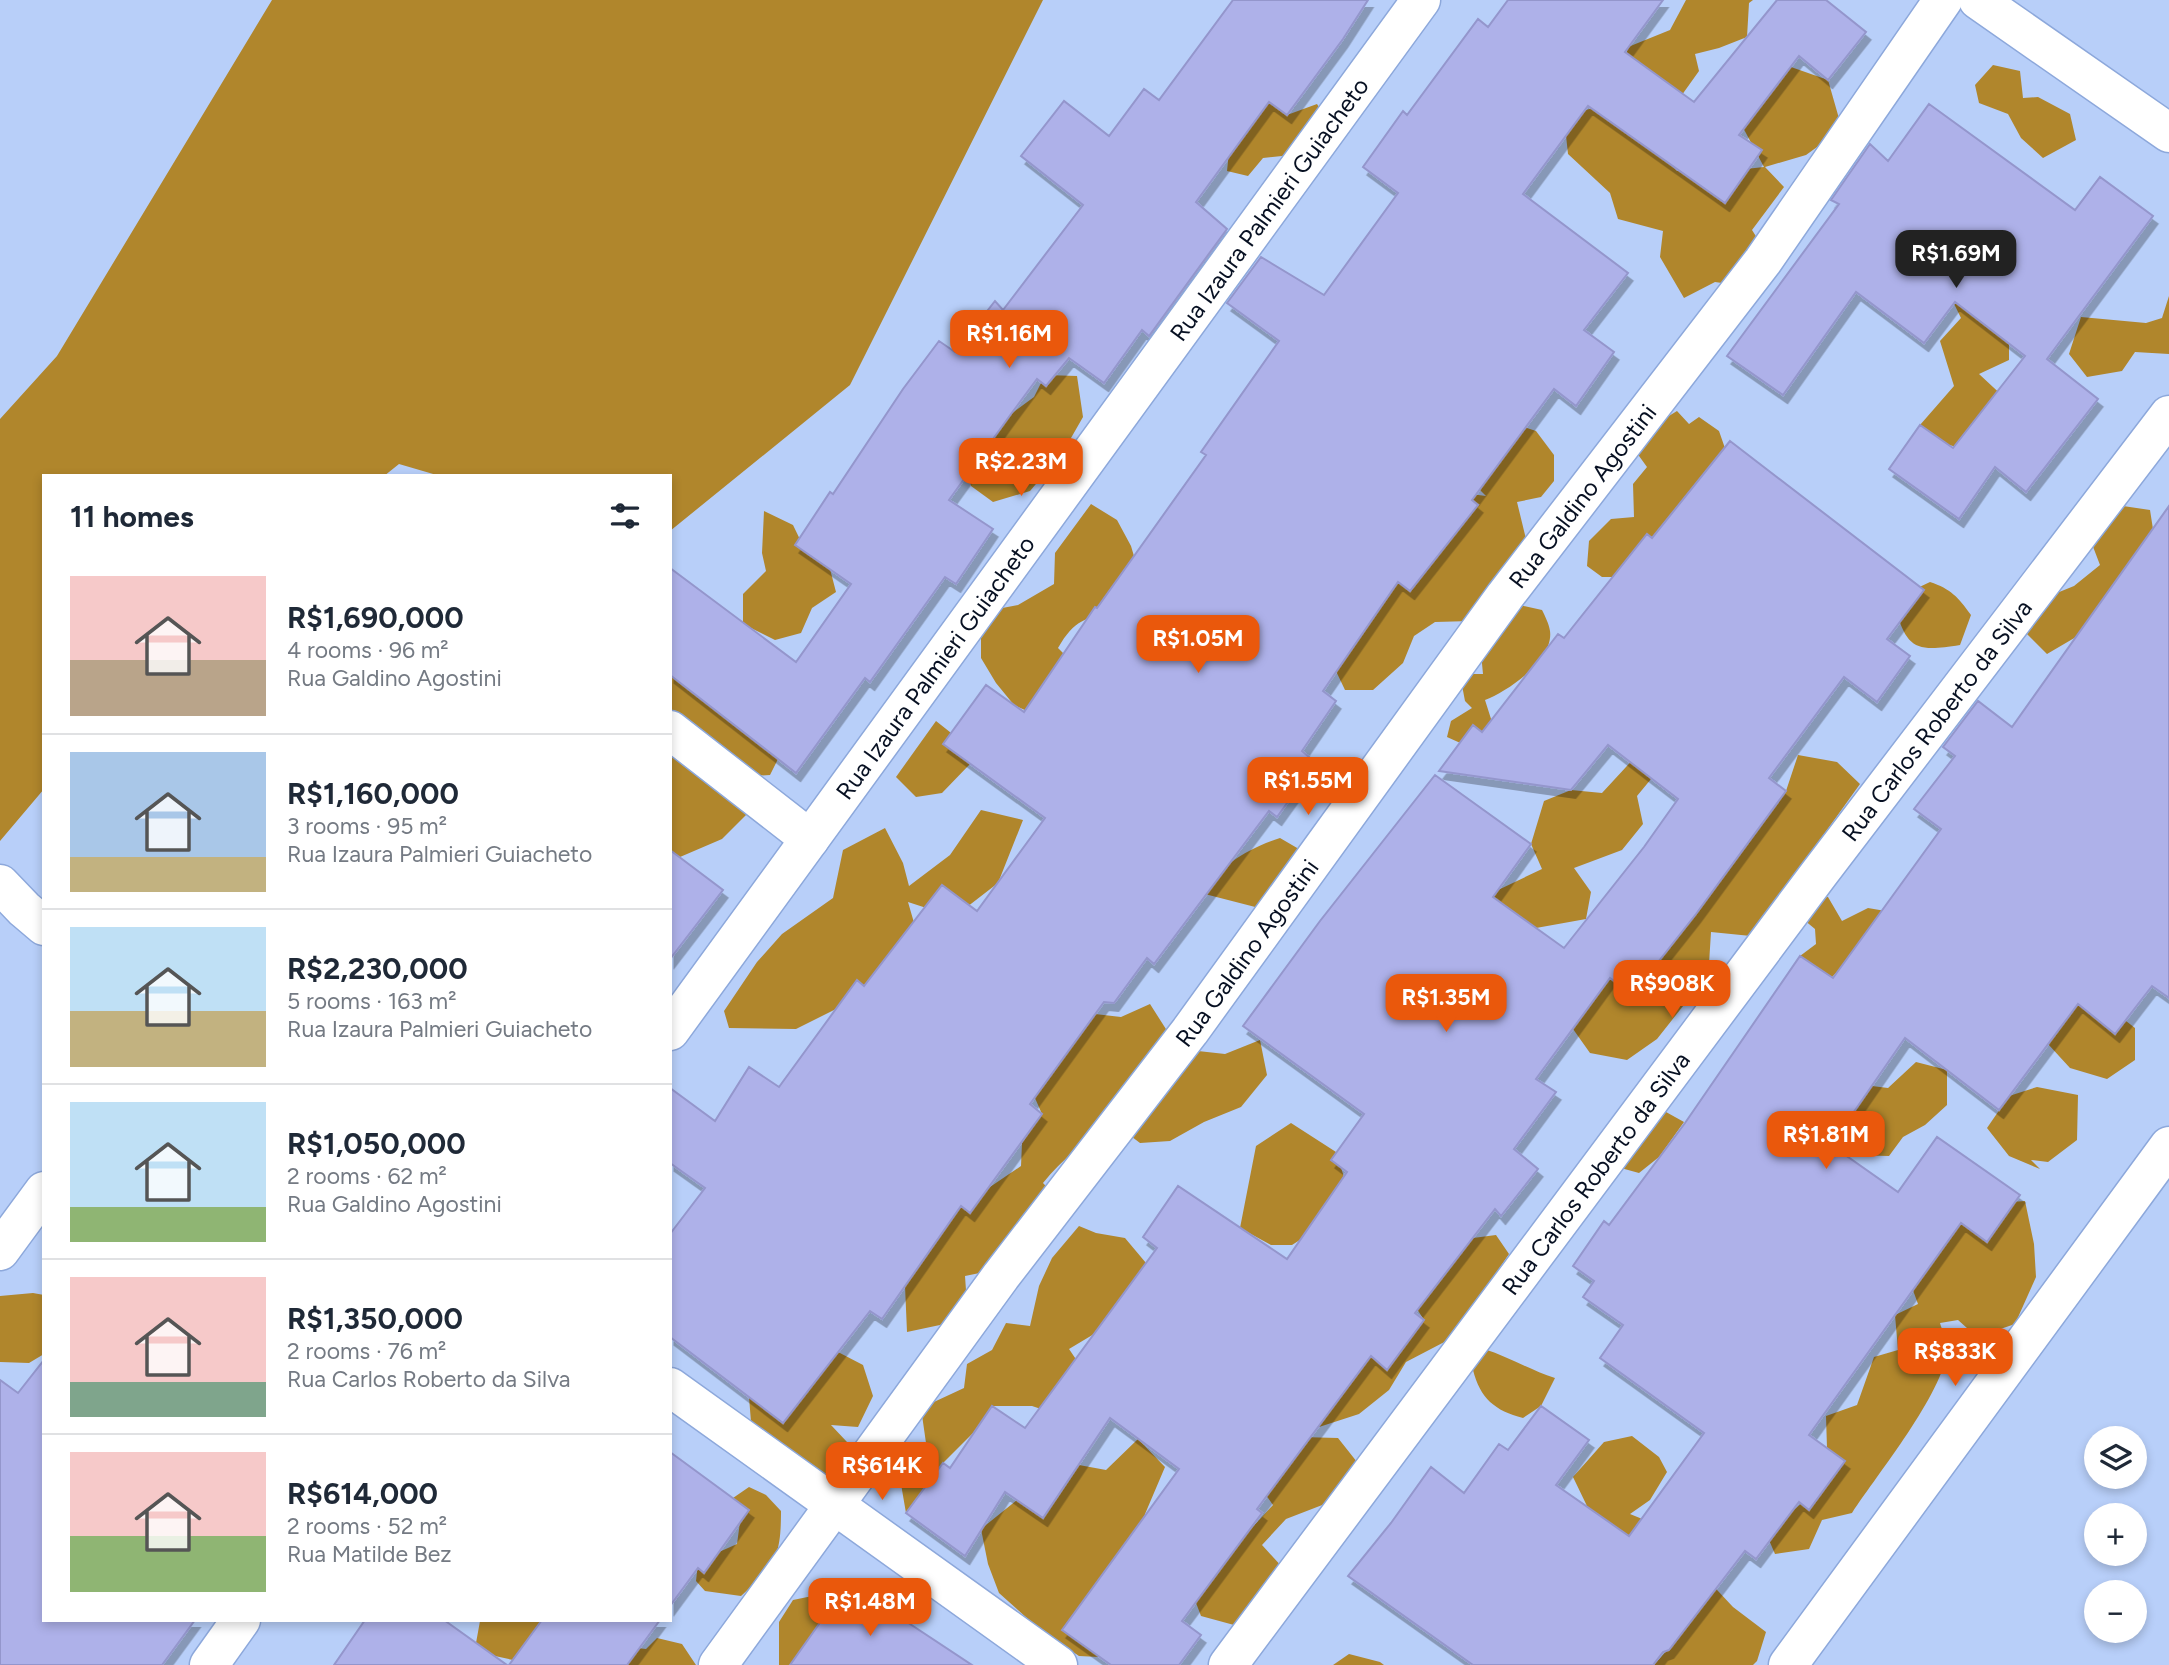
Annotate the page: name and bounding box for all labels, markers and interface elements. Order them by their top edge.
street label: Rua Izaura Palmieri Guiacheto [1163,72,1374,346]
pin: R$1.69M [1891,230,2021,290]
text: R$1.69M [1911,239,2001,267]
pin: R$1.16M [944,310,1074,370]
text: R$1.16M [966,319,1052,347]
street label: Rua Galdino Agostini [1502,398,1662,594]
pin: R$2.23M [956,438,1086,498]
text: R$2.23M [975,447,1067,475]
icon: filters [606,497,644,535]
text: 11 homes [70,498,194,535]
street label: Rua Izaura Palmieri Guiacheto [829,530,1041,805]
street label: Rua Carlos Roberto da Silva [1835,593,2038,846]
text: R$1,690,000 [287,599,464,636]
icon: home [126,604,210,688]
pin: R$1.05M [1133,616,1263,675]
text: R$1.05M [1153,624,1243,652]
text: 4 rooms · 96 m² [287,636,449,664]
text: Rua Galdino Agostini [287,664,502,692]
pin: R$1.55M [1243,758,1373,817]
text: R$1.55M [1263,766,1353,794]
text: R$1,160,000 [287,775,459,812]
icon: home [126,780,210,864]
text: 3 rooms · 95 m² [287,812,447,840]
text: Rua Izaura Palmieri Guiacheto [287,840,592,868]
street label: Rua Galdino Agostini [1169,853,1324,1052]
text: R$2,230,000 [287,950,468,987]
icon: home [126,955,210,1039]
pin: R$908K [1615,960,1729,1020]
text: R$908K [1629,969,1715,997]
pin: R$1.35M [1381,974,1511,1034]
text: R$1.35M [1402,983,1490,1011]
text: 5 rooms · 163 m² [287,987,456,1015]
text: Rua Izaura Palmieri Guiacheto [287,1015,592,1043]
street label: Rua Carlos Roberto da Silva [1495,1046,1696,1300]
pin: R$1.81M [1761,1112,1891,1171]
text: R$1.81M [1783,1120,1869,1148]
text: R$1,050,000 [287,1125,466,1162]
icon: home [126,1130,210,1214]
text: 2 rooms · 62 m² [287,1162,447,1190]
text: Rua Galdino Agostini [287,1190,502,1218]
text: R$1,350,000 [287,1300,463,1337]
icon: home [126,1305,210,1389]
pin: R$833K [1898,1328,2012,1388]
text: 2 rooms · 76 m² [287,1337,446,1365]
text: R$833K [1914,1337,1996,1365]
text: Rua Carlos Roberto da Silva [287,1365,571,1393]
map controls [2084,1426,2147,1643]
button: layers [2084,1426,2147,1489]
pin: R$614K [825,1442,939,1502]
text: R$614K [842,1451,922,1479]
text: R$614,000 [287,1475,438,1512]
icon: home [126,1480,210,1564]
button: + [2084,1503,2147,1566]
text: 2 rooms · 52 m² [287,1512,447,1540]
text: Rua Matilde Bez [287,1540,452,1568]
pin: R$1.48M [805,1578,935,1638]
button: − [2084,1580,2147,1643]
text: R$1.48M [824,1587,916,1615]

